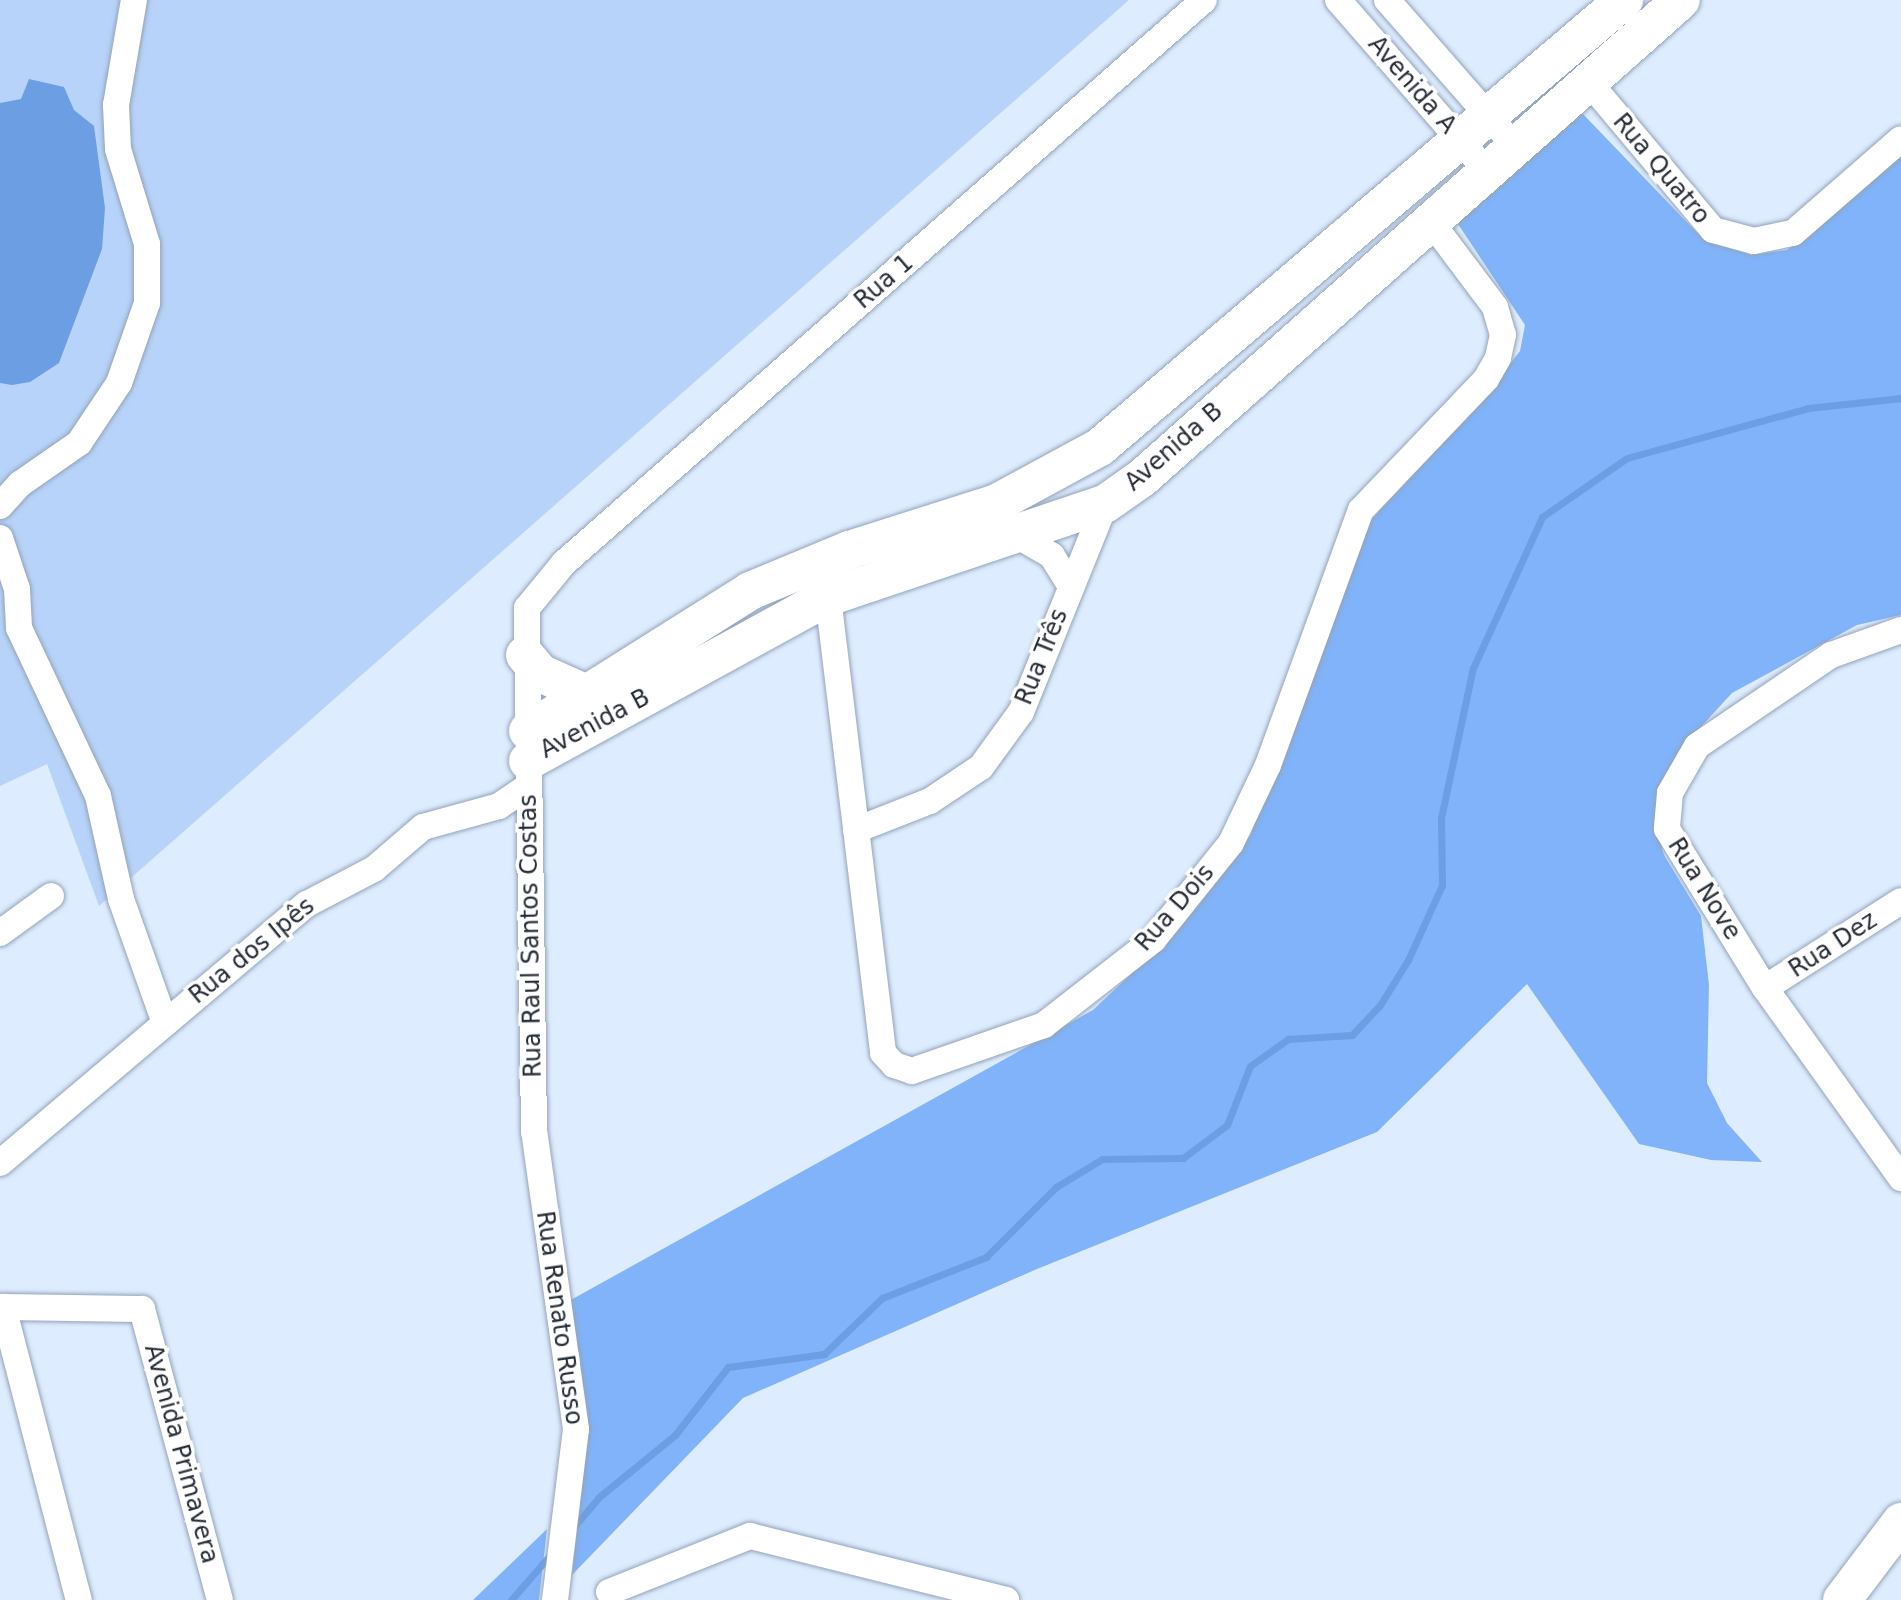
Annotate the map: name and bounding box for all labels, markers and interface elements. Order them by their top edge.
street label: Avenida A [1362,30,1462,140]
street label: Rua Quatro [1606,108,1716,230]
street label: Rua 1 [849,249,919,315]
street label: Avenida B [1119,397,1229,497]
street label: Rua Três [1010,605,1074,709]
street label: Avenida B [535,683,655,765]
street label: Rua Raul Santos Costas [514,794,548,1078]
street label: Rua Nove [1661,833,1747,945]
street label: Rua Dois [1130,859,1220,957]
street label: Rua dos Ipês [184,892,320,1010]
street label: Rua Dez [1784,906,1882,984]
street label: Rua Renato Russo [530,1209,588,1427]
street label: Avenida Primavera [138,1341,224,1567]

